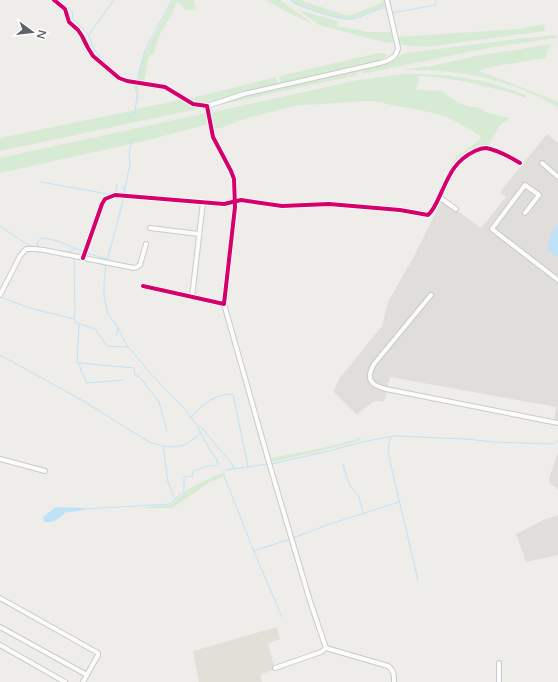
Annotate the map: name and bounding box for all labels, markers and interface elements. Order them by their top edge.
north arrow [12,12,52,52]
text: N [34,29,49,40]

